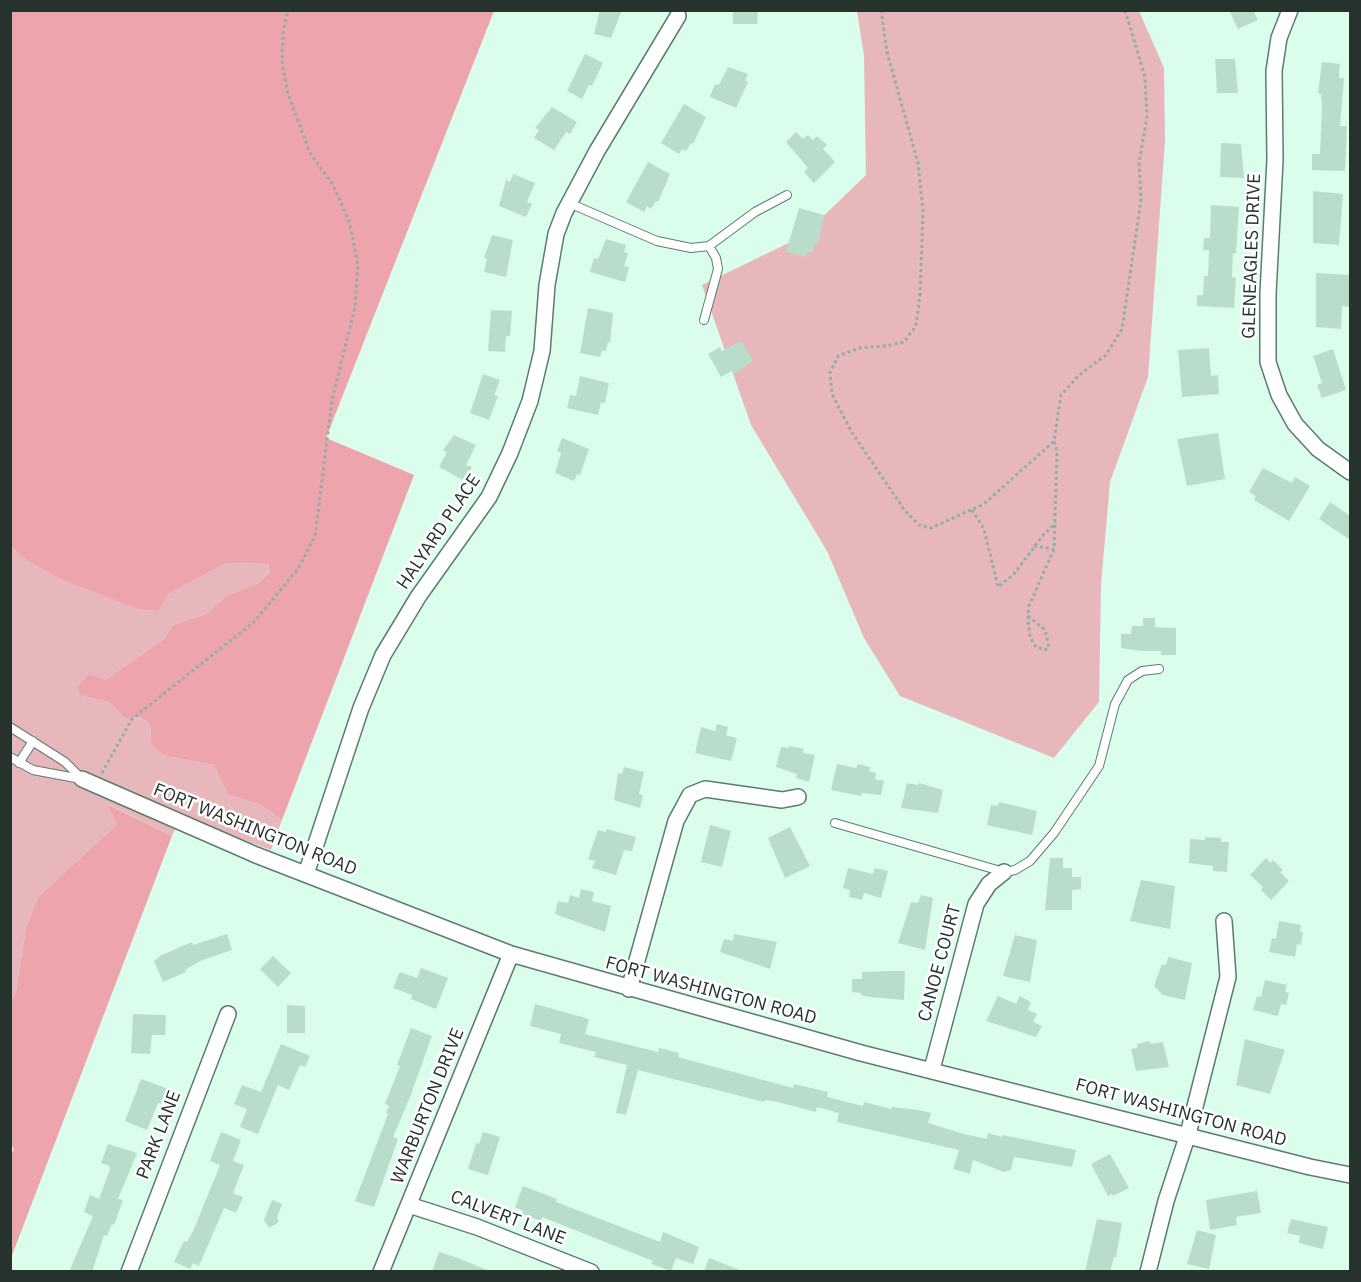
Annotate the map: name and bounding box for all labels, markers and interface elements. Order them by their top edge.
street label: GLENEAGLES DRIVE [1238,173,1266,339]
street label: HALYARD PLACE [393,470,485,594]
street label: FORT WASHINGTON ROAD [150,779,360,881]
street label: CANOE COURT [914,902,966,1024]
street label: FORT WASHINGTON ROAD [603,952,819,1030]
street label: WARBURTON DRIVE [387,1025,469,1187]
street label: FORT WASHINGTON ROAD [1073,1074,1289,1152]
street label: PARK LANE [132,1088,186,1182]
street label: CALVERT LANE [447,1186,569,1250]

